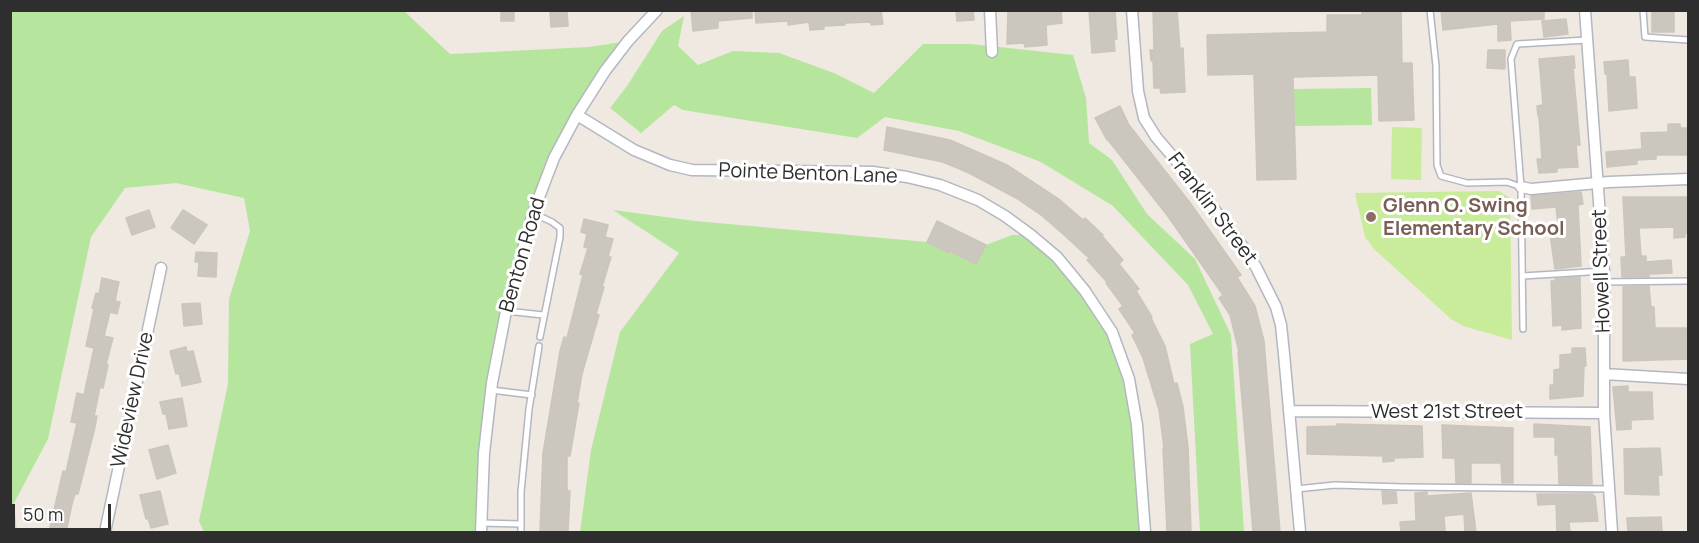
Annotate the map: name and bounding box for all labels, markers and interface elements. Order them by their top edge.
street label: Franklin Street [1162,148,1262,270]
street label: Pointe Benton Lane [718,159,898,189]
place label: Glenn O. Swing Elementary School [1383,194,1565,241]
street label: Benton Road [495,195,551,315]
street label: Howell Street [1588,209,1616,333]
marker: Glenn O. Swing Elementary School [1364,210,1378,224]
street label: Wideview Drive [107,330,159,470]
street label: West 21st Street [1371,400,1523,424]
scale bar [15,492,114,530]
text: 50 m [23,502,63,526]

